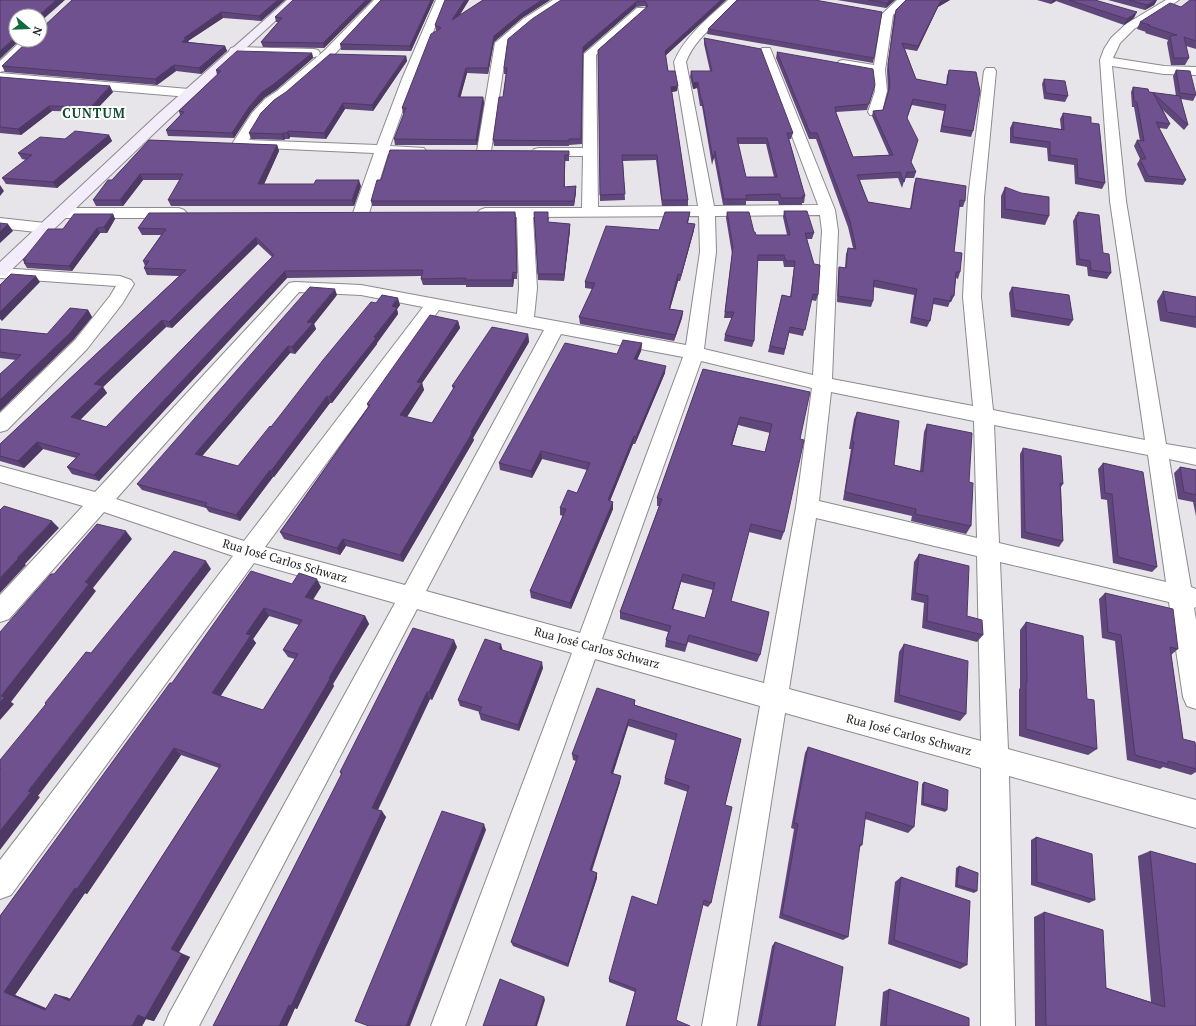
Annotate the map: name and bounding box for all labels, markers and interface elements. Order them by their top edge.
north arrow [8,8,48,48]
text: N [29,25,45,38]
district label: CUNTUM [62,104,126,122]
street label: Rua José Carlos Schwarz [221,535,350,586]
street label: Rua José Carlos Schwarz [533,624,662,672]
street label: Rua José Carlos Schwarz [845,711,974,759]

